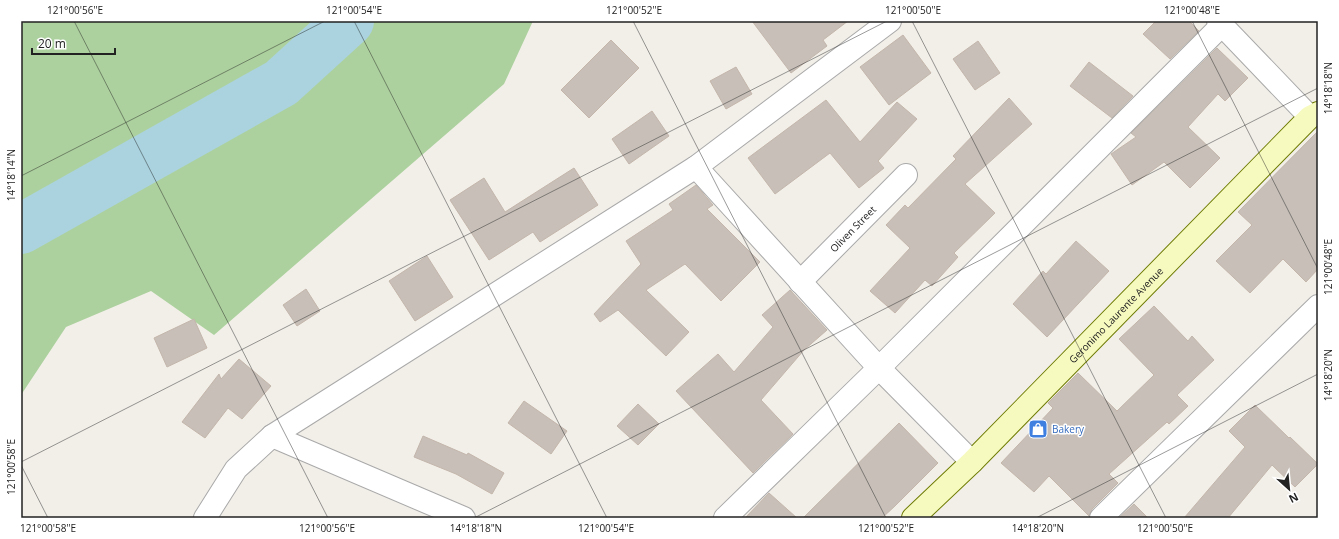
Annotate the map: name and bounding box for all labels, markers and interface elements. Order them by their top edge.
text: 121°00'56"E [47,3,103,17]
text: 121°00'54"E [326,3,382,17]
text: 121°00'52"E [606,3,662,17]
text: 121°00'50"E [885,3,941,17]
text: 121°00'48"E [1164,3,1220,17]
scale bar [32,30,115,56]
text: 20 m [38,35,66,52]
text: 14°18'18"N [1321,62,1335,114]
text: 14°18'14"N [4,149,18,201]
street label: Oliven Street [827,202,879,255]
text: 121°00'48"E [1321,239,1335,295]
street label: Geronimo Laurente Avenue [1066,264,1166,366]
text: 14°18'20"N [1321,349,1335,401]
shop icon: Bakery [1027,418,1049,440]
place label: Bakery [1052,422,1085,436]
text: 121°00'58"E [4,439,18,495]
north arrow [1269,469,1309,509]
text: N [1286,490,1301,507]
text: 121°00'58"E [20,521,76,535]
text: 121°00'56"E [299,521,355,535]
text: 14°18'18"N [450,521,502,535]
text: 121°00'54"E [578,521,634,535]
text: 121°00'52"E [858,521,914,535]
text: 14°18'20"N [1012,521,1064,535]
text: 121°00'50"E [1137,521,1193,535]

